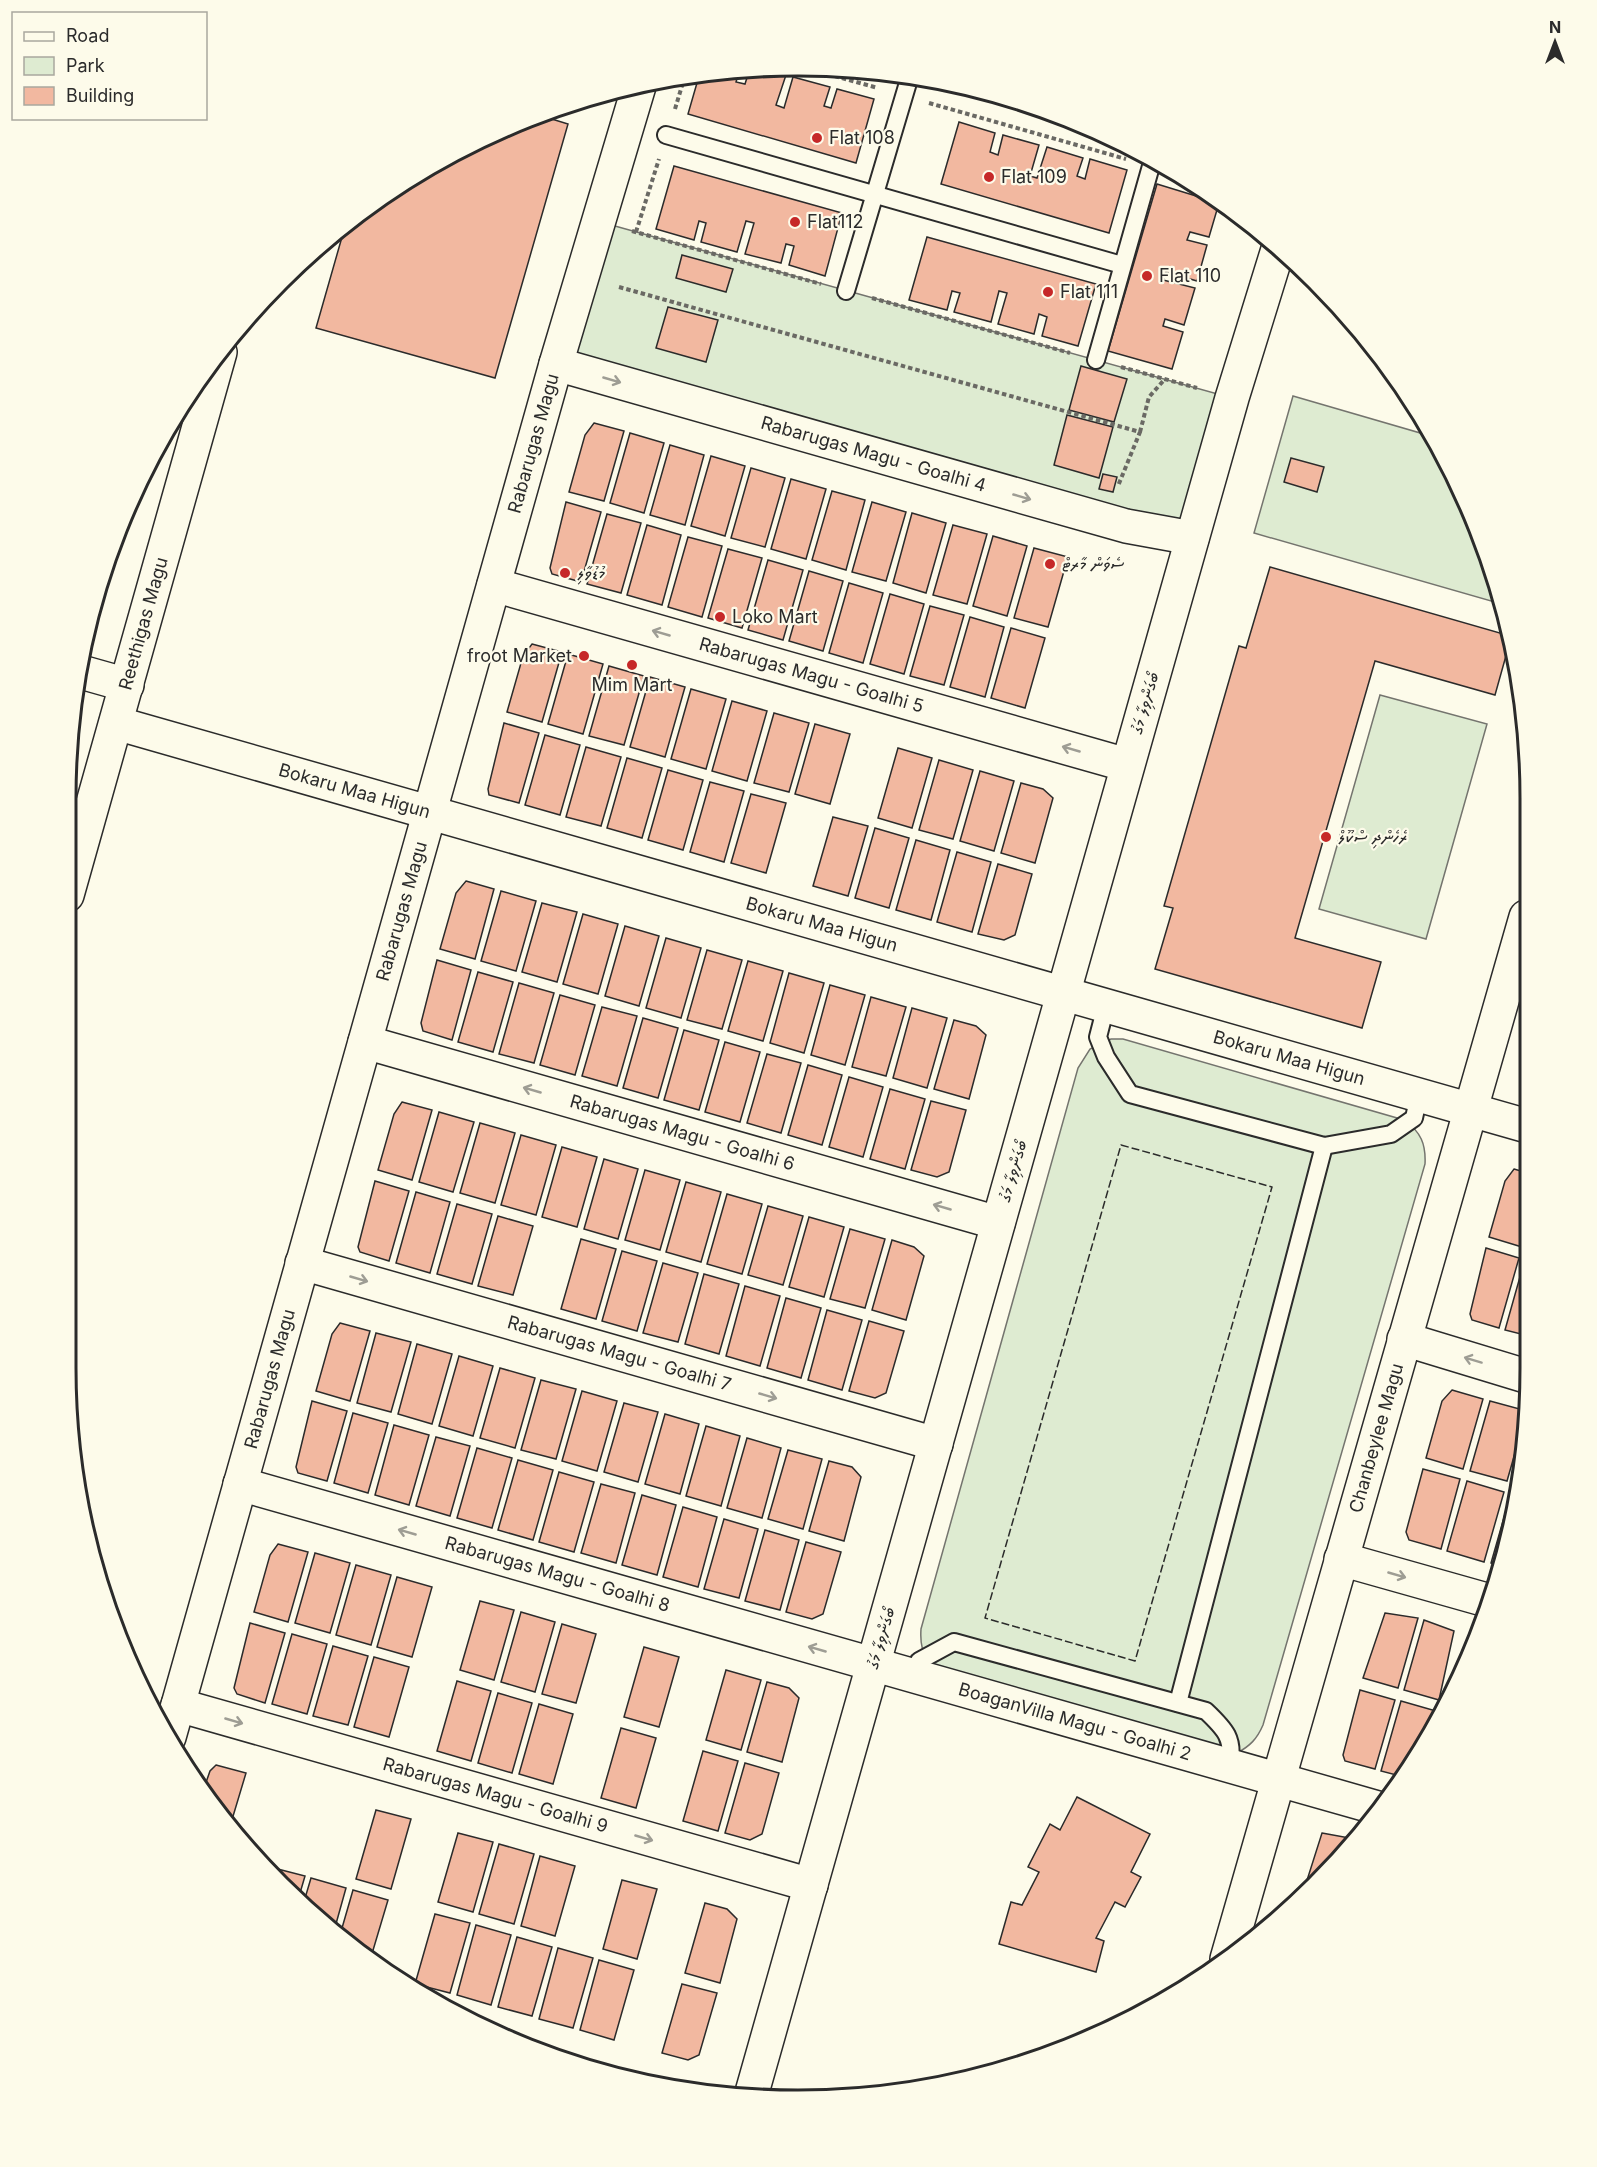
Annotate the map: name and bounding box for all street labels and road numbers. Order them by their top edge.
street label: Rabarugas Magu [503,371,563,516]
street label: Rabarugas Magu - Goalhi 4 [759,412,989,496]
street label: Reethigas Magu [114,555,172,692]
street label: Rabarugas Magu - Goalhi 5 [697,633,926,717]
street label: ބޯގަންވިލާ މަގު [1125,669,1165,738]
street label: Bokaru Maa Higun [276,759,433,822]
street label: Rabarugas Magu [372,839,431,983]
street label: Bokaru Maa Higun [744,892,900,956]
street label: Bokaru Maa Higun [1211,1026,1367,1089]
street label: Rabarugas Magu - Goalhi 6 [568,1090,797,1174]
street label: ބޯގަންވިލާ މަގު [993,1137,1033,1206]
street label: Rabarugas Magu [240,1307,299,1451]
street label: Rabarugas Magu - Goalhi 7 [505,1311,734,1395]
street label: Chanbeylee Magu [1345,1361,1407,1515]
street label: Rabarugas Magu - Goalhi 8 [443,1532,672,1616]
street label: ބޯގަންވިލާ މަގު [861,1604,901,1673]
street label: BoaganVilla Magu - Goalhi 2 [956,1678,1194,1764]
street label: Rabarugas Magu - Goalhi 9 [381,1753,610,1837]

